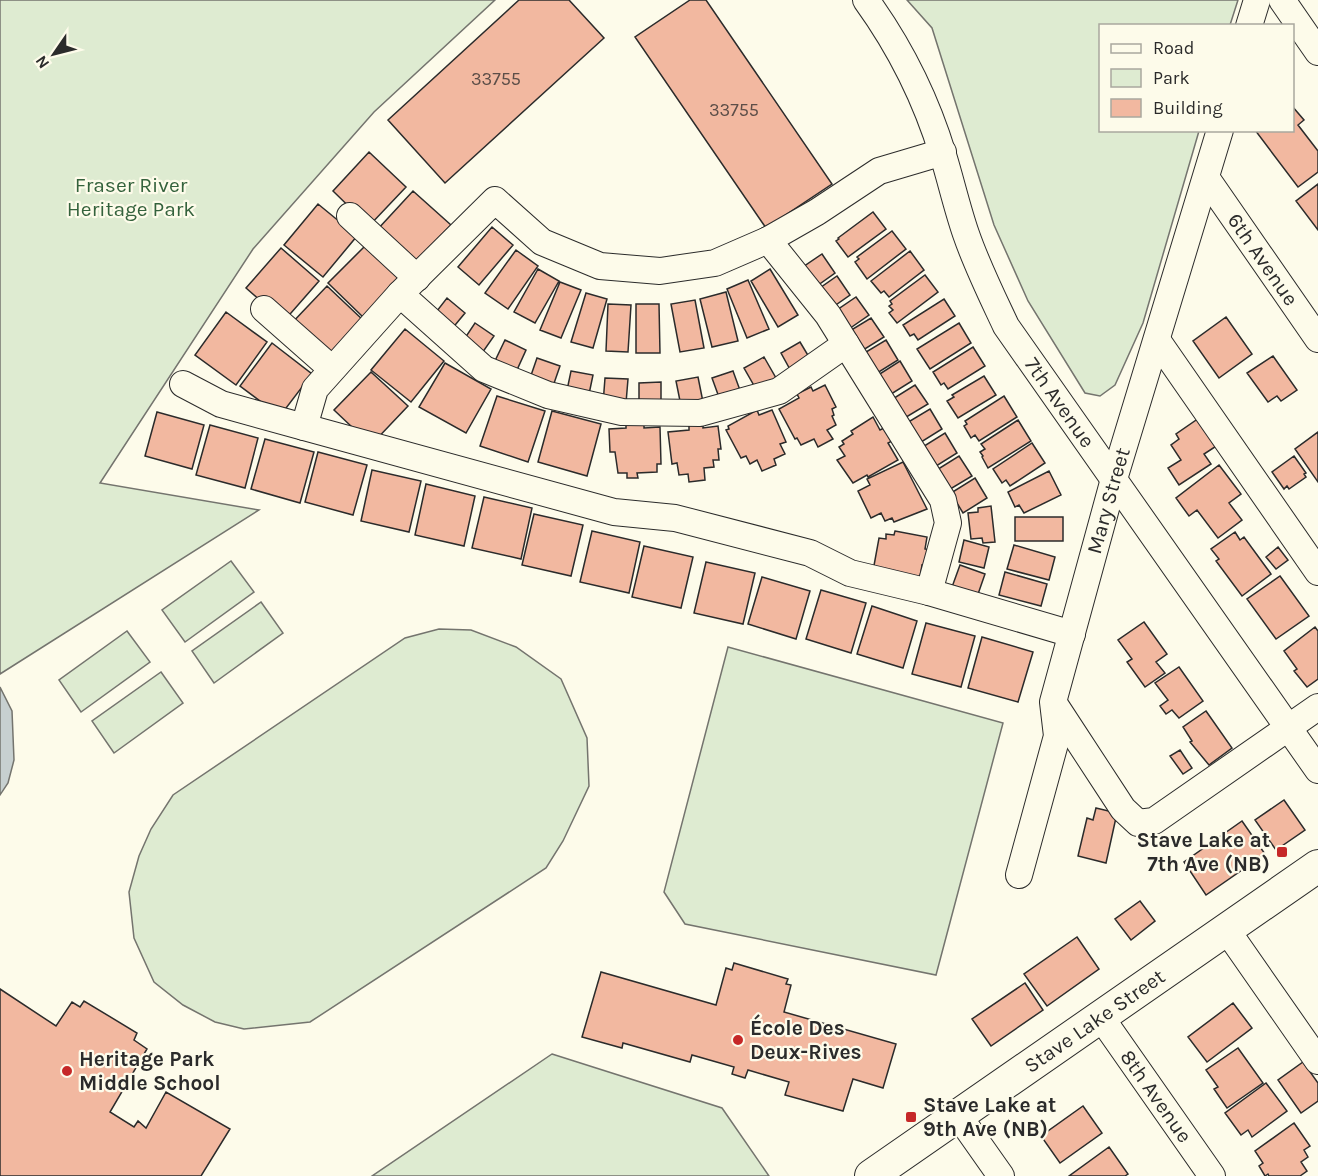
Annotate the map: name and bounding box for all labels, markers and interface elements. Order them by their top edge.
north arrow [24,24,84,84]
legend [1099,24,1294,132]
text: Road [1153,37,1194,59]
text: N [31,52,53,72]
text: Park [1153,67,1190,89]
house number: 33755 [471,68,521,90]
text: Building [1153,97,1223,119]
house number: 33755 [709,99,759,121]
park label: Fraser River Heritage Park [67,173,195,221]
street label: 6th Avenue [1223,209,1303,310]
street label: 7th Avenue [1020,353,1100,452]
street label: Mary Street [1082,445,1135,557]
place label: Stave Lake at 7th Ave (NB) [1137,828,1270,876]
marker: Stave Lake at 7th Ave (NB) [1275,845,1289,859]
street label: Stave Lake Street [1020,964,1169,1078]
place label: École Des Deux-Rives [750,1014,862,1064]
marker: École Des Deux-Rives [731,1033,745,1047]
street label: 8th Avenue [1115,1045,1197,1147]
place label: Heritage Park Middle School [79,1047,221,1095]
marker: Heritage Park Middle School [60,1064,74,1078]
place label: Stave Lake at 9th Ave (NB) [923,1093,1056,1141]
marker: Stave Lake at 9th Ave (NB) [904,1110,918,1124]

